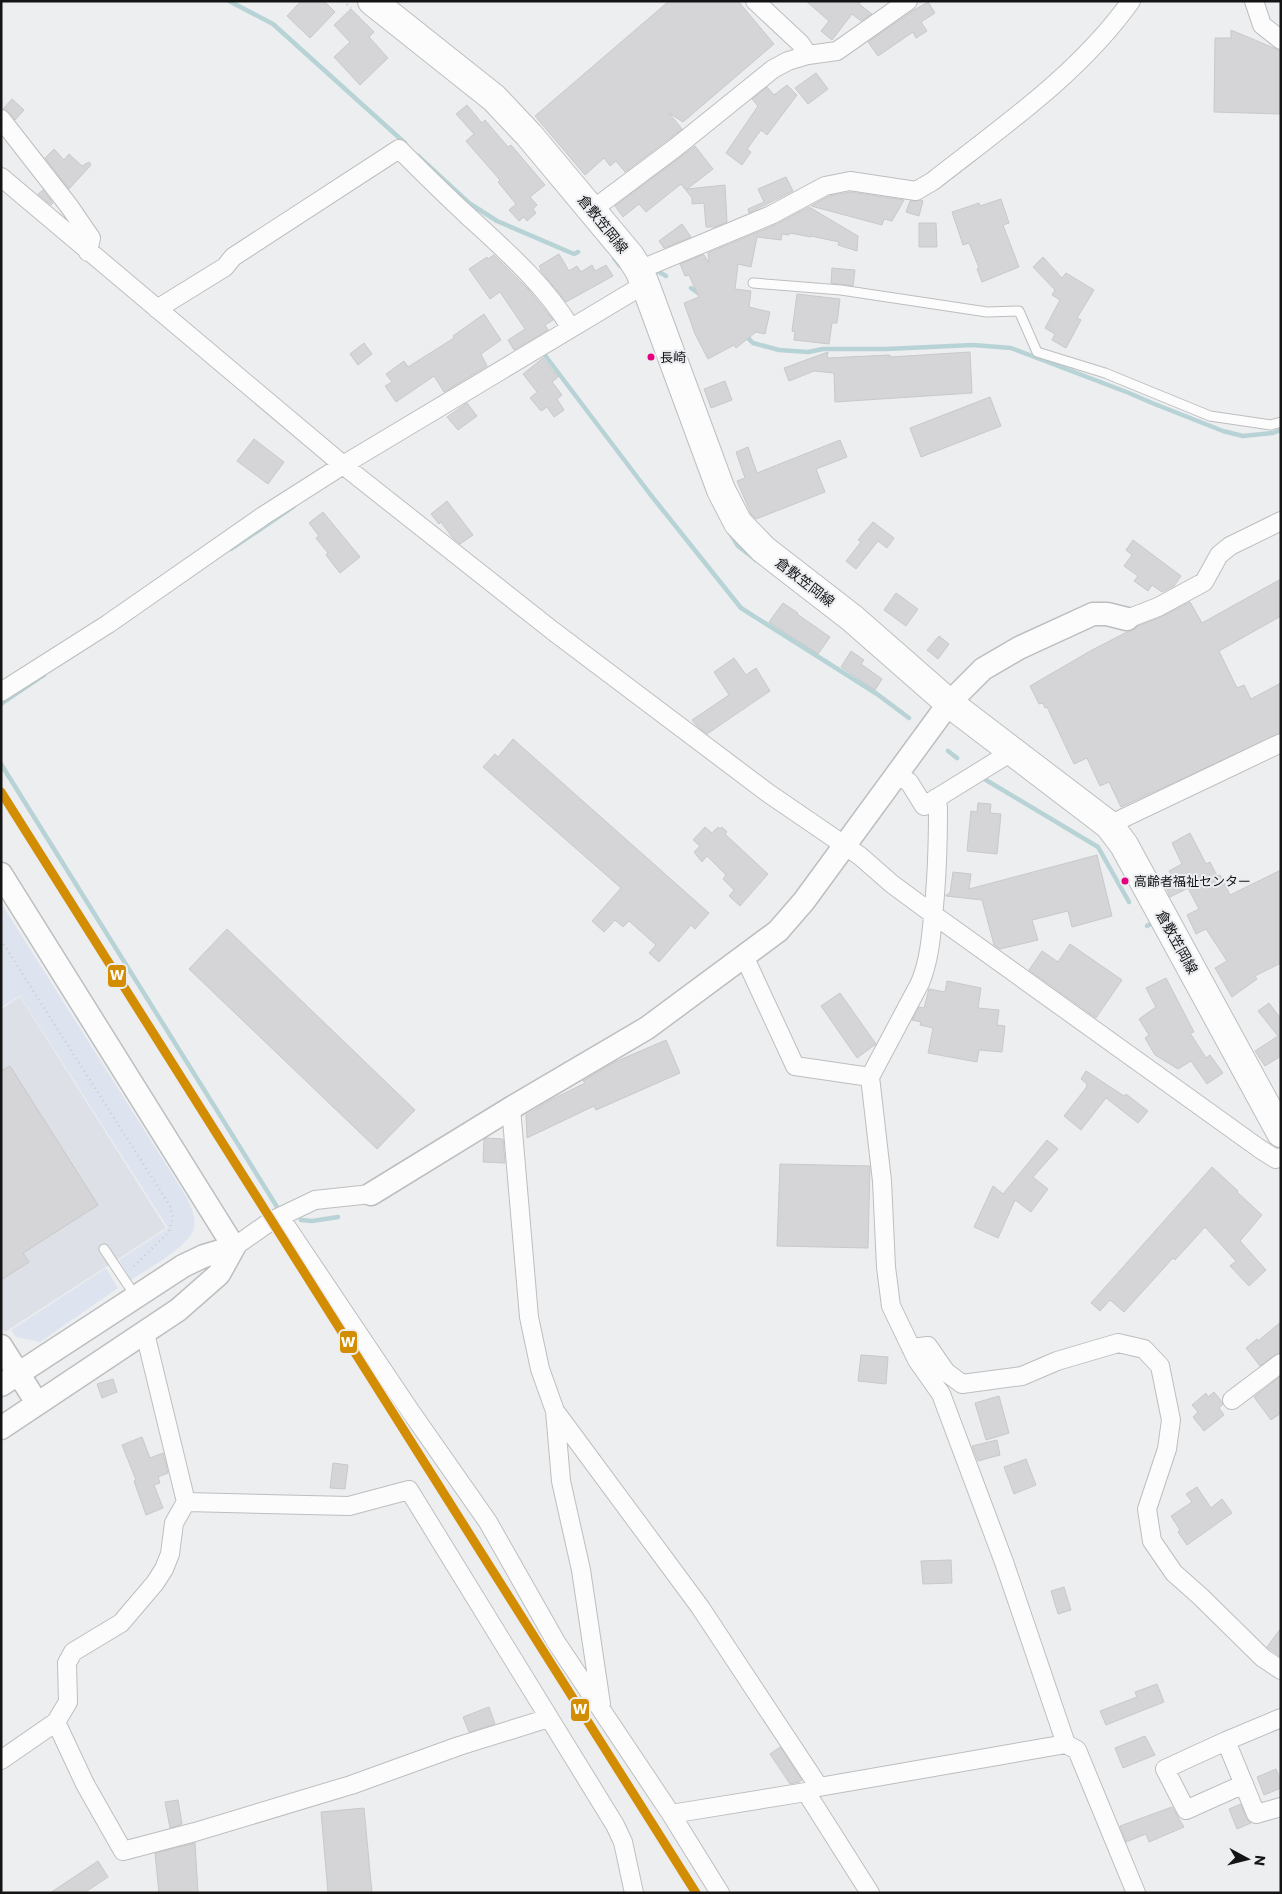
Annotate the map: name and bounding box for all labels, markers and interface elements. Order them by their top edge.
street label: 倉敷笠岡線 [575,191,632,256]
place label: 長崎 [660,349,686,365]
marker: 長崎 [646,352,656,362]
street label: 倉敷笠岡線 [772,553,838,610]
place label: 高齢者福祉センター [1134,873,1251,889]
marker: 高齢者福祉センター [1120,876,1130,886]
street label: 倉敷笠岡線 [1153,907,1202,976]
line badge: W [107,964,127,988]
text: W [110,966,125,983]
line badge: W [339,1330,358,1354]
text: W [341,1333,356,1350]
line badge: W [570,1698,590,1722]
text: W [573,1700,588,1717]
north arrow [1222,1834,1272,1884]
text: N [1251,1854,1269,1867]

